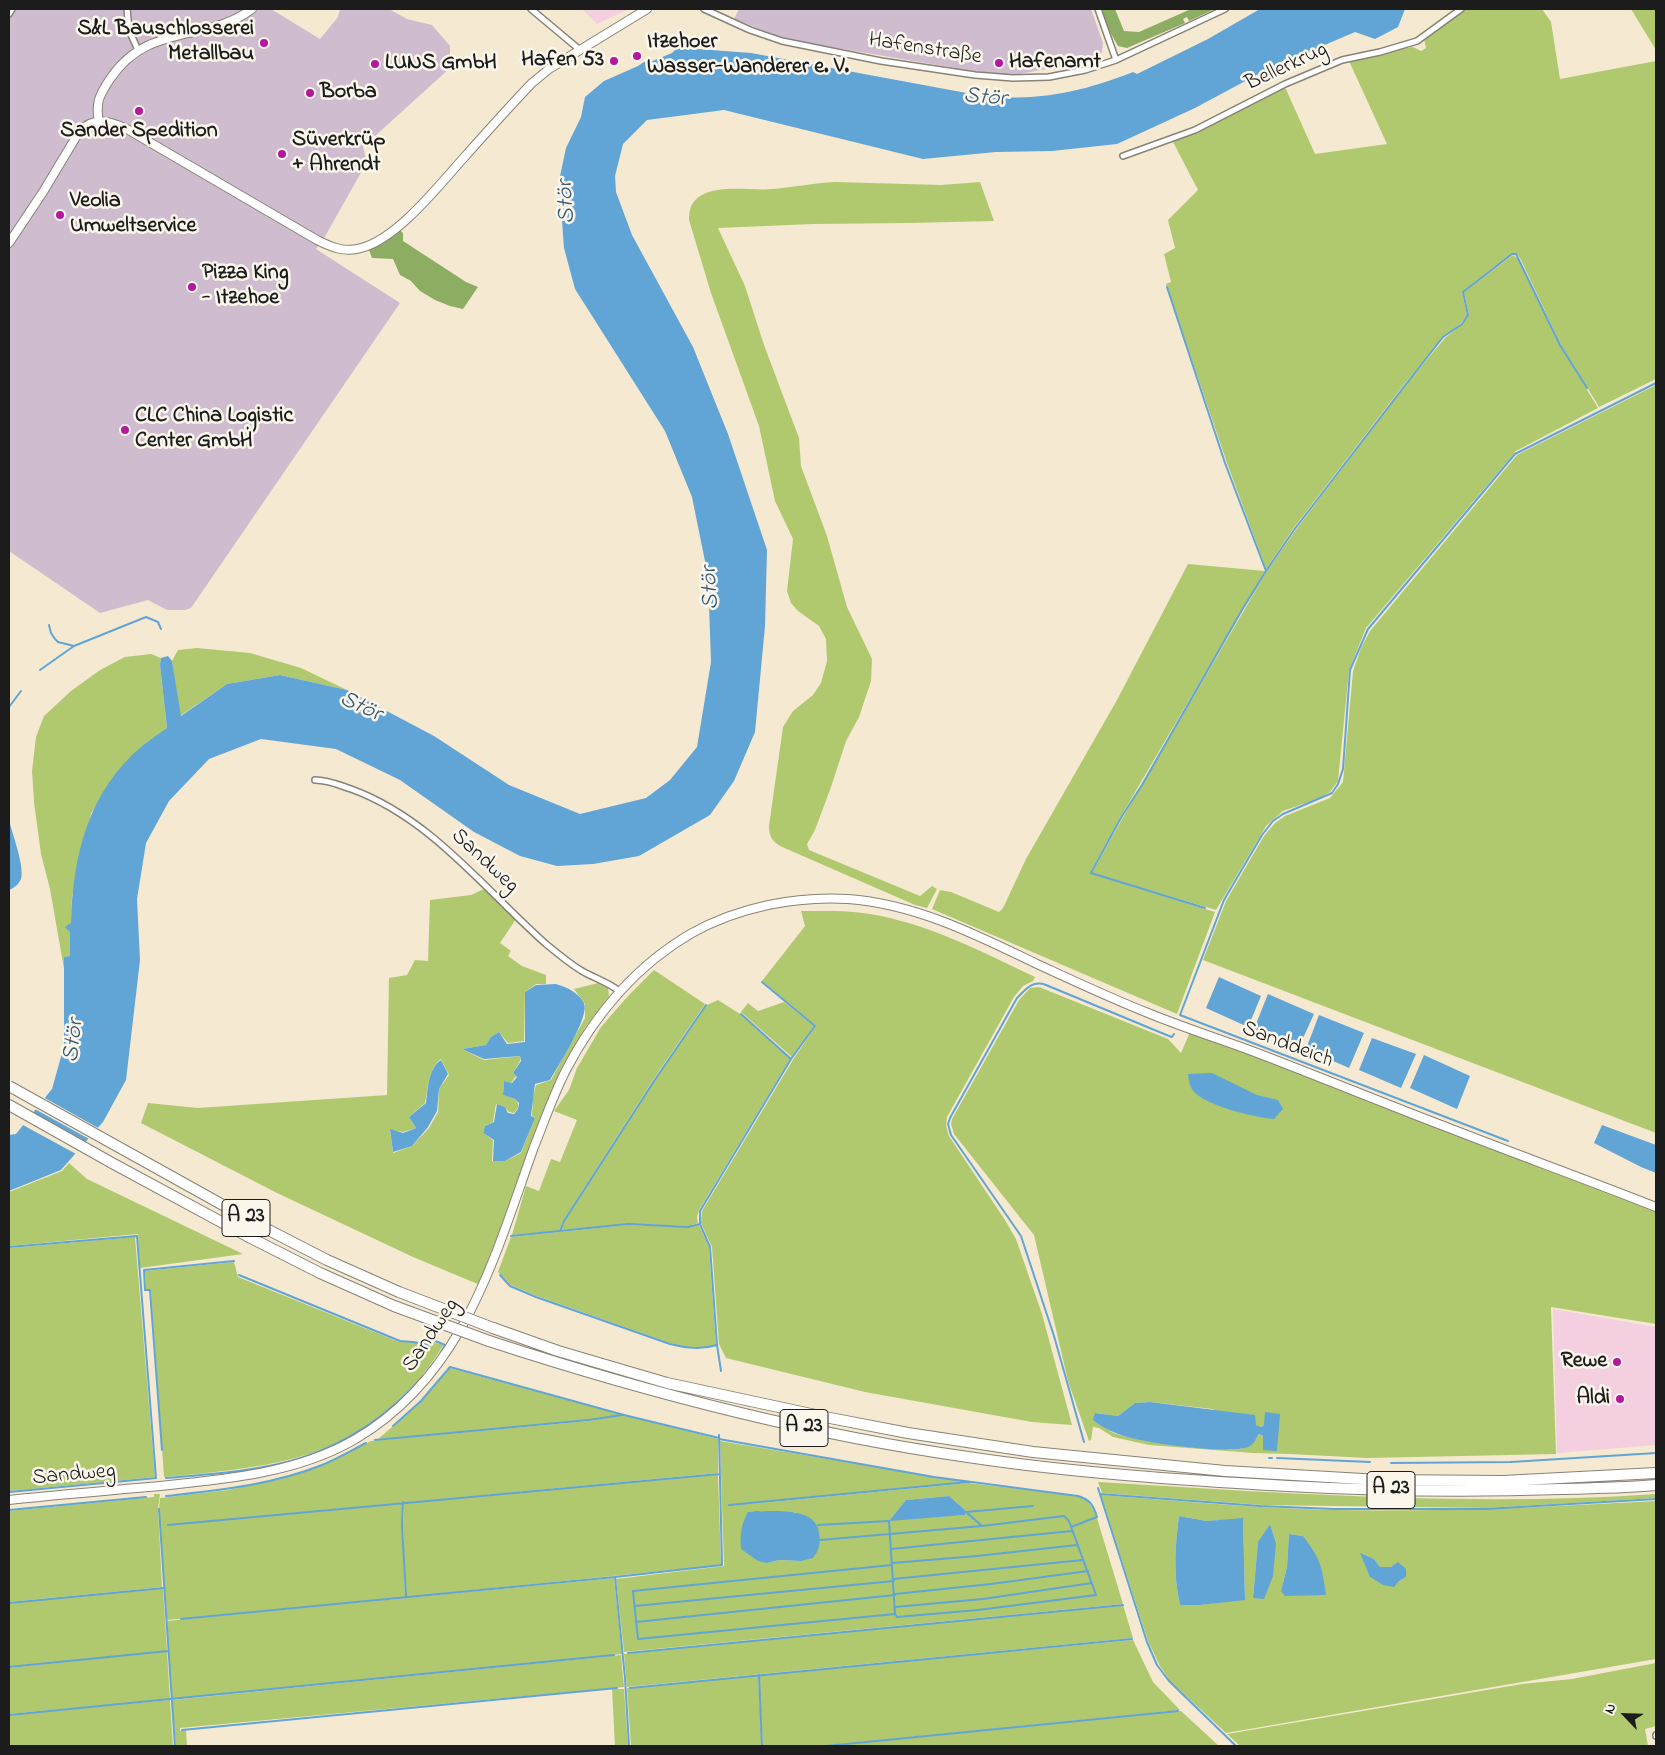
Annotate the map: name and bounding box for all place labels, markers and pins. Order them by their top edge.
place label: S&L Bauschlosserei Metallbau [78,17,254,68]
place label: Itzehoer Wasser-Wanderer e. V. [647,30,849,81]
marker: S&L Bauschlosserei Metallbau [258,37,270,49]
place label: Hafen 53 [521,48,604,74]
marker: Itzehoer Wasser-Wanderer e. V. [631,50,643,62]
place label: Hafenamt [1009,50,1101,76]
place label: LUNS GmbH [385,51,497,77]
marker: Hafen 53 [608,55,620,67]
marker: Hafenamt [993,57,1005,69]
marker: LUNS GmbH [369,58,381,70]
place label: Borba [320,80,377,106]
marker: Borba [304,87,316,99]
marker: Sander Spedition [133,105,145,117]
place label: Sander Spedition [60,119,218,145]
place label: Süverkrüp + Ahrendt [292,128,385,180]
marker: Süverkrüp + Ahrendt [276,148,288,160]
place label: Veolia Umweltservice [70,189,196,240]
marker: Veolia Umweltservice [54,209,66,221]
place label: Pizza King - Itzehoe [202,261,289,312]
marker: Pizza King - Itzehoe [186,281,198,293]
place label: CLC China Logistic Center GmbH [135,404,293,456]
marker: CLC China Logistic Center GmbH [119,424,131,436]
place label: Rewe [1561,1349,1607,1375]
marker: Rewe [1611,1356,1623,1368]
place label: Aldi [1576,1386,1610,1412]
marker: Aldi [1614,1393,1626,1405]

